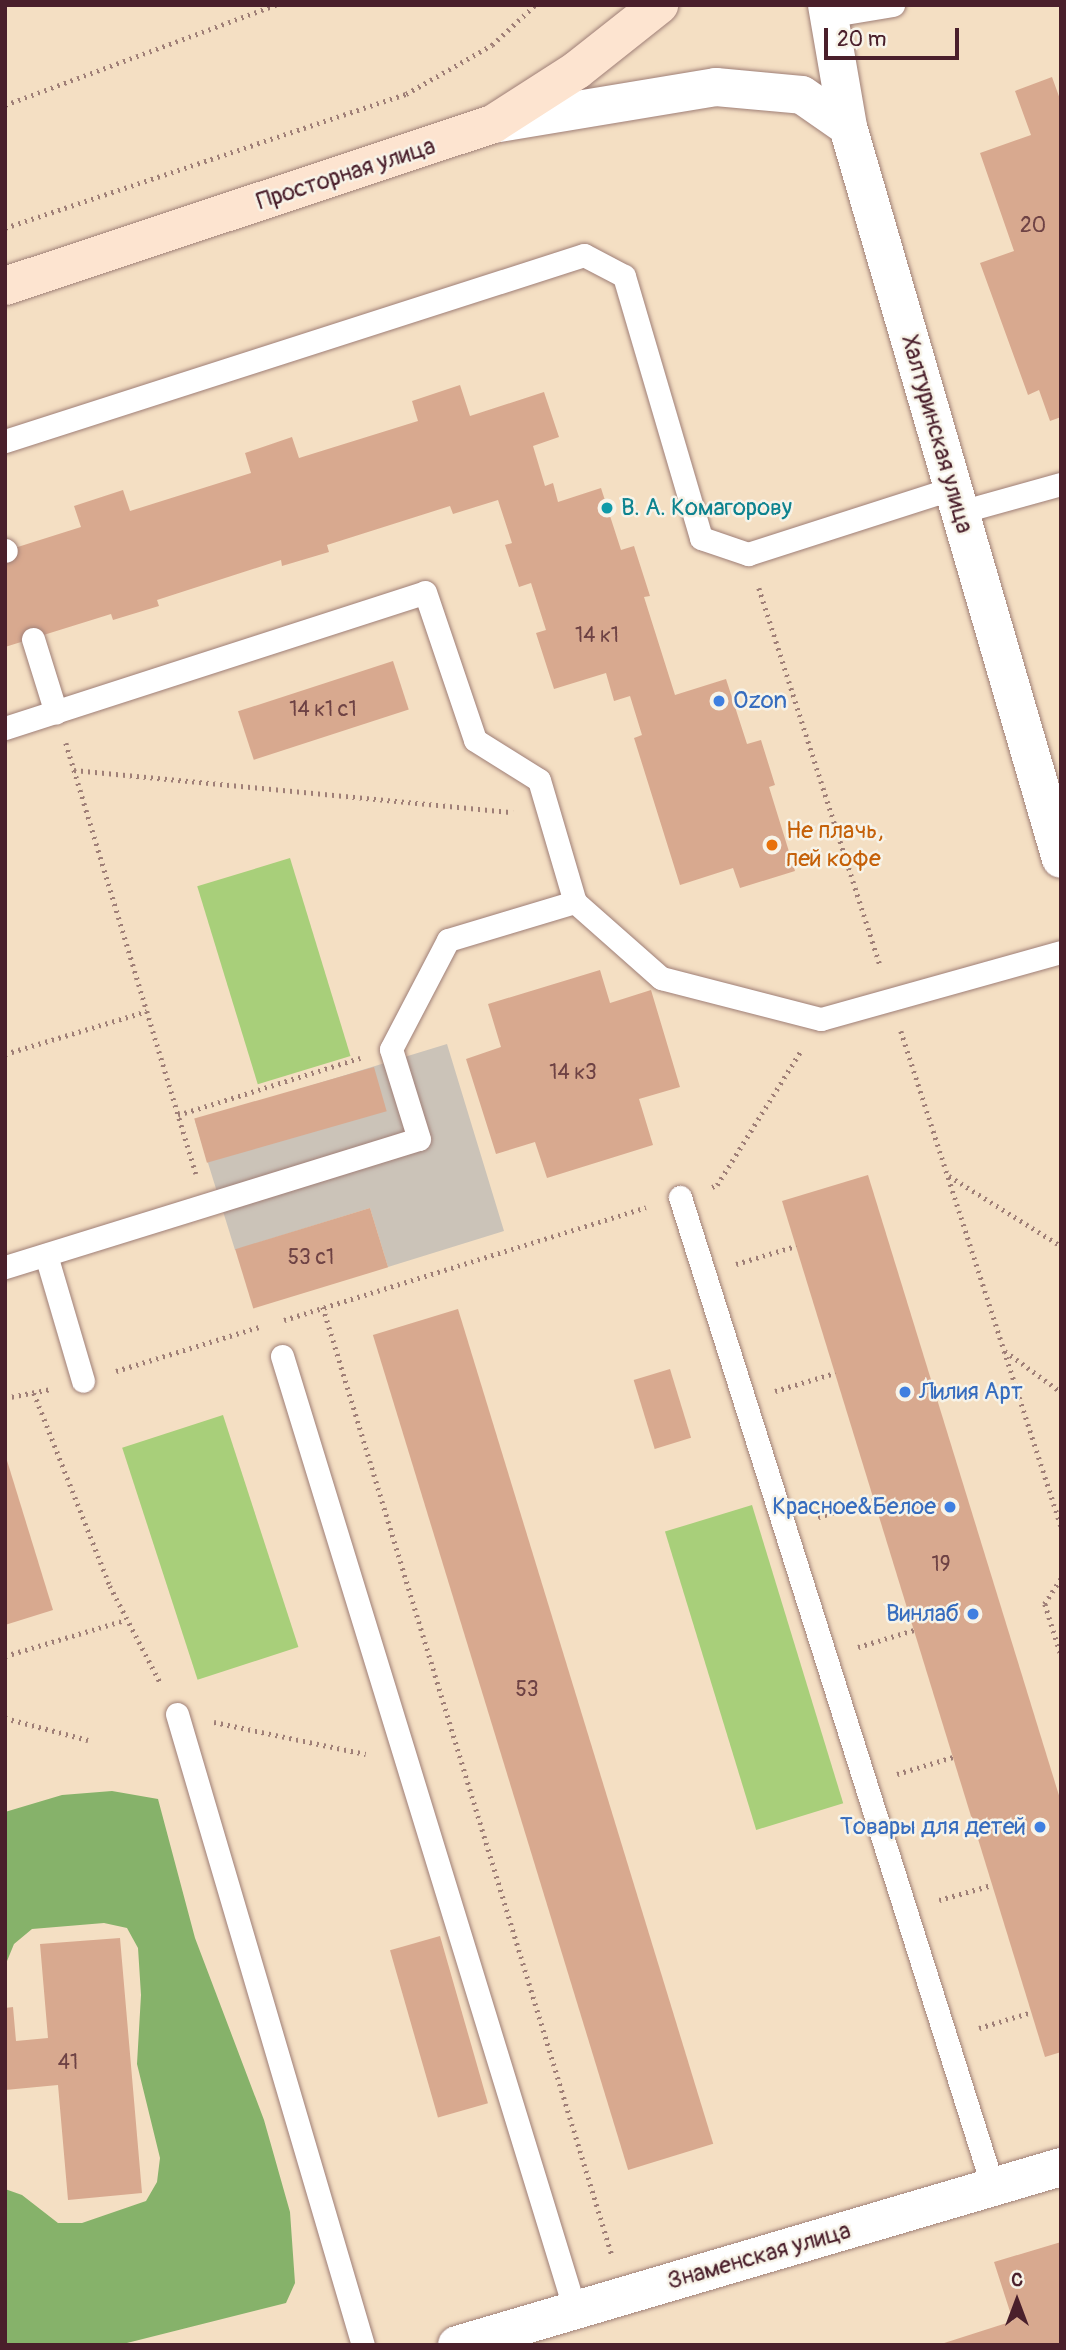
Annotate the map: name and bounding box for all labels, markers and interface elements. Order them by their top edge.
scale bar [828,14,963,58]
text: 20 m [837,26,886,53]
street label: Просторная улица [253,132,439,216]
house number: 20 [1020,213,1046,239]
street label: Халтуринская улица [895,332,979,536]
place label: В. А. Комагорову [621,494,792,522]
marker: В. А. Комагорову [599,500,615,516]
house number: 14 к1 [575,623,619,649]
place label: Ozon [733,687,787,715]
marker: Ozon [711,693,727,709]
house number: 14 к1 с1 [289,697,357,723]
place label: Не плачь, пей кофе [786,817,883,873]
marker: Не плачь, пей кофе [764,837,780,853]
house number: 14 к3 [549,1060,597,1086]
house number: 53 с1 [288,1245,334,1271]
place label: Лилия Арт [919,1378,1023,1406]
marker: Лилия Арт [897,1384,913,1400]
place label: Красное&Белое [772,1493,936,1521]
marker: Красное&Белое [942,1499,958,1515]
house number: 19 [931,1552,951,1578]
place label: Винлаб [886,1600,959,1628]
marker: Винлаб [965,1606,981,1622]
house number: 53 [515,1677,539,1703]
place label: Товары для детей [840,1813,1026,1841]
marker: Товары для детей [1032,1819,1048,1835]
house number: 41 [58,2050,78,2076]
street label: Знаменская улица [664,2216,854,2296]
north arrow [982,2266,1052,2336]
text: С [1011,2268,1023,2292]

